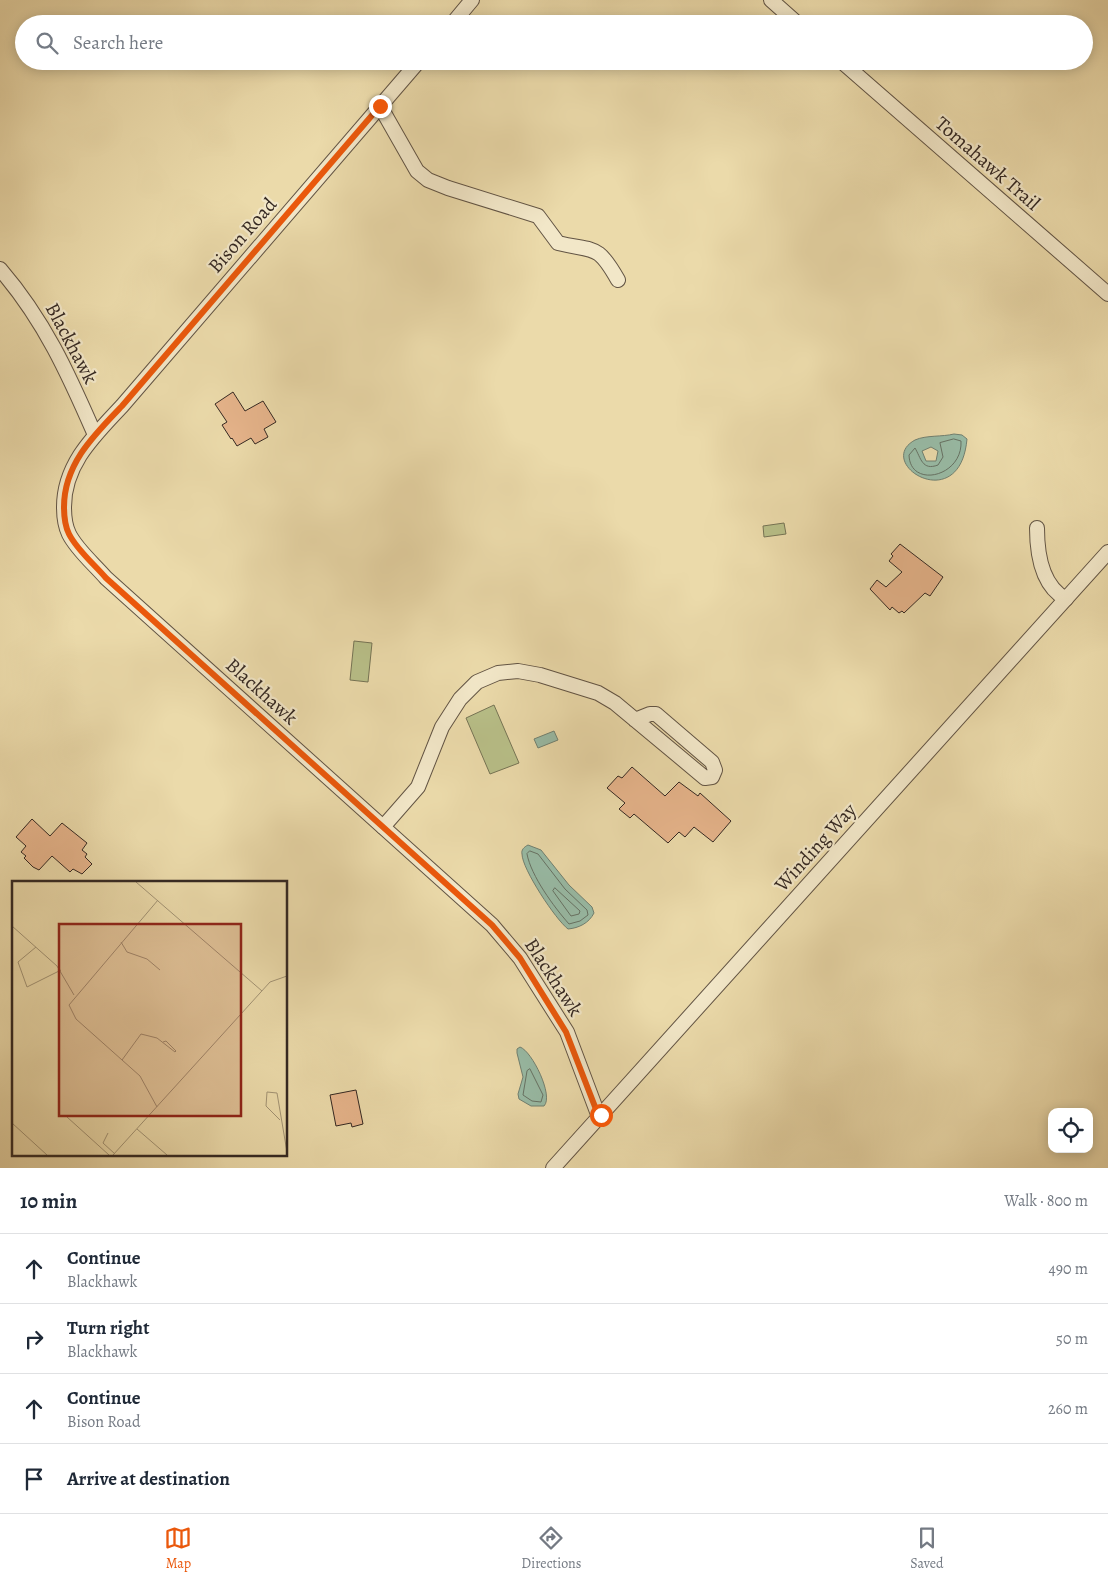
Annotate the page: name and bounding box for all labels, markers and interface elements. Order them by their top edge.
search box [15,15,1093,70]
icon: search [33,29,61,57]
text: Search here [73,30,163,56]
route end [369,95,392,118]
street label: Tomahawk Trail [929,110,1046,217]
street label: Bison Road [202,192,283,279]
street label: Blackhawk [39,298,104,389]
street label: Blackhawk [220,652,304,731]
street label: Winding Way [768,796,863,898]
inset map [12,881,288,1156]
street label: Blackhawk [518,933,589,1022]
route start [590,1104,613,1127]
map controls [1048,1108,1093,1153]
button: locate [1048,1108,1093,1153]
text: 10 min [20,1187,77,1215]
text: Walk · 800 m [1004,1190,1088,1212]
text: Continue [67,1245,141,1271]
icon: ahead [20,1255,48,1283]
text: 490 m [1048,1258,1088,1280]
text: Blackhawk [67,1271,138,1293]
text: Turn right [67,1315,149,1341]
icon: right [20,1325,48,1353]
text: 50 m [1056,1328,1088,1350]
text: Blackhawk [67,1341,138,1363]
text: Continue [67,1385,141,1411]
icon: ahead [20,1395,48,1423]
text: 260 m [1048,1398,1088,1420]
text: Bison Road [67,1411,141,1433]
icon: arrive [20,1465,48,1493]
text: Arrive at destination [67,1466,230,1492]
tab: Map [164,1524,192,1573]
tab: Directions [521,1524,581,1573]
tab: Saved [910,1524,944,1573]

